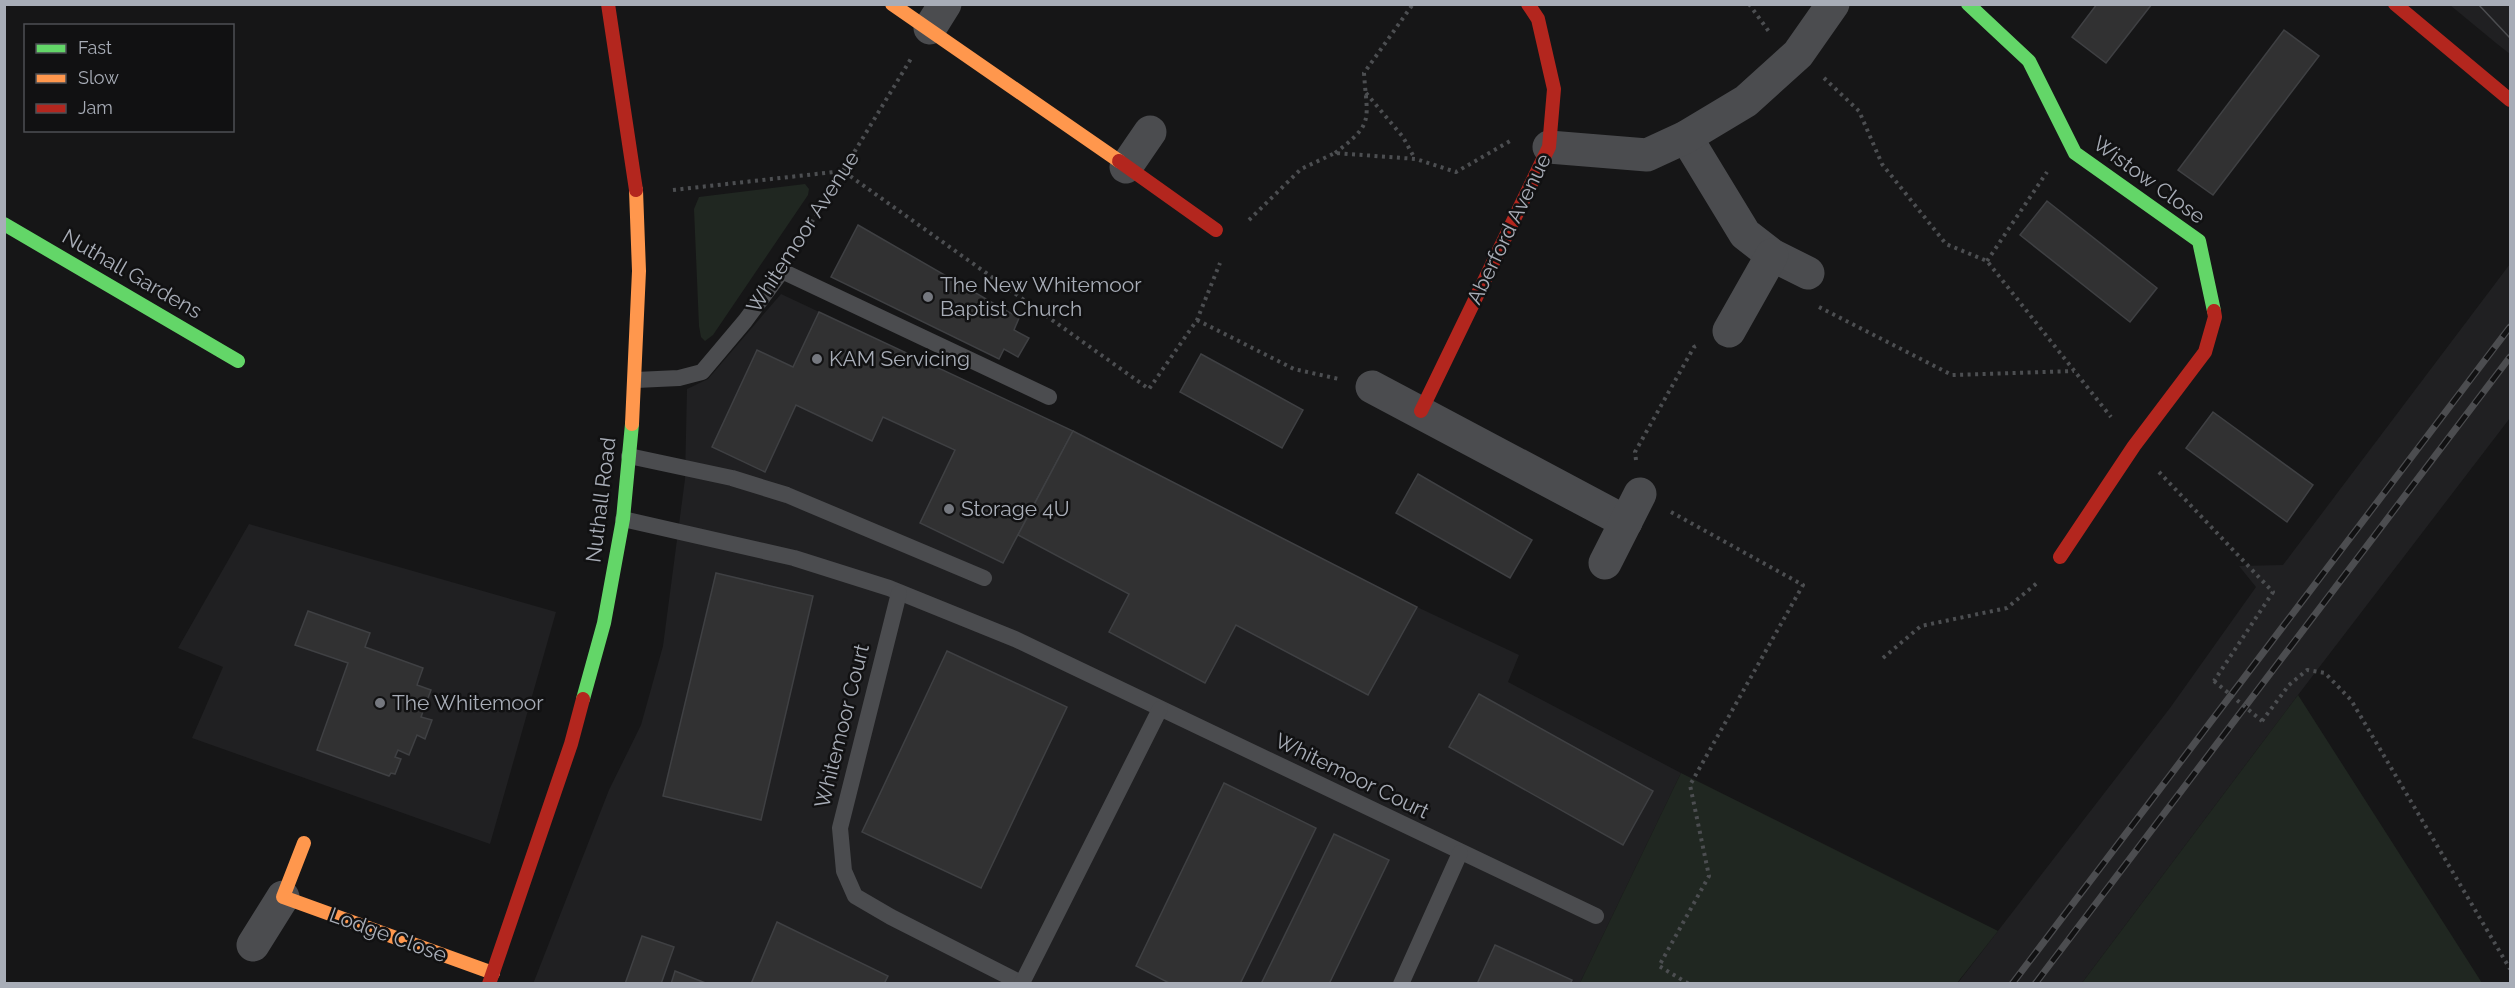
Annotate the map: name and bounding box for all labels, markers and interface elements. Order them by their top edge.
legend [24,24,234,132]
text: Fast [78,37,112,58]
text: Slow [78,67,119,88]
text: Jam [78,97,113,118]
street label: Wistow Close [2088,131,2210,229]
street label: Whitemoor Avenue [741,146,864,317]
street label: Aberford Avenue [1461,149,1556,308]
street label: Nuthall Gardens [58,224,206,324]
place label: The New Whitemoor Baptist Church [940,272,1142,321]
marker: The New Whitemoor Baptist Church [921,290,935,304]
place label: KAM Servicing [829,346,970,371]
marker: KAM Servicing [810,352,824,366]
street label: Nuthall Road [580,436,621,564]
place label: Storage 4U [961,496,1070,521]
marker: Storage 4U [942,502,956,516]
street label: Whitemoor Court [809,641,874,811]
place label: The Whitemoor [392,690,544,715]
marker: The Whitemoor [373,696,387,710]
street label: Whitemoor Court [1271,727,1433,824]
street label: Lodge Close [326,902,450,967]

